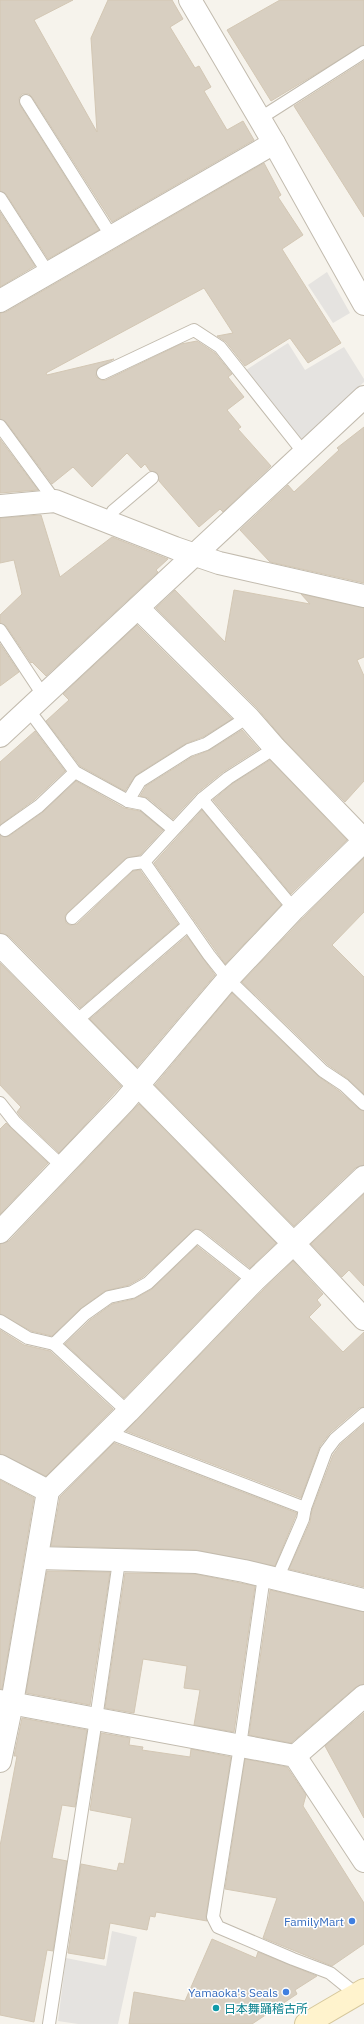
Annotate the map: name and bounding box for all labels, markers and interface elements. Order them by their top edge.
place label: FamilyMart [284,1914,344,1929]
marker: FamilyMart [347,1916,357,1926]
place label: Yamaoka's Seals [188,1985,278,2000]
marker: Yamaoka's Seals [281,1987,291,1997]
place label: 日本舞踊稽古所 [224,2001,308,2016]
marker: 日本舞踊稽古所 [211,2003,221,2013]

